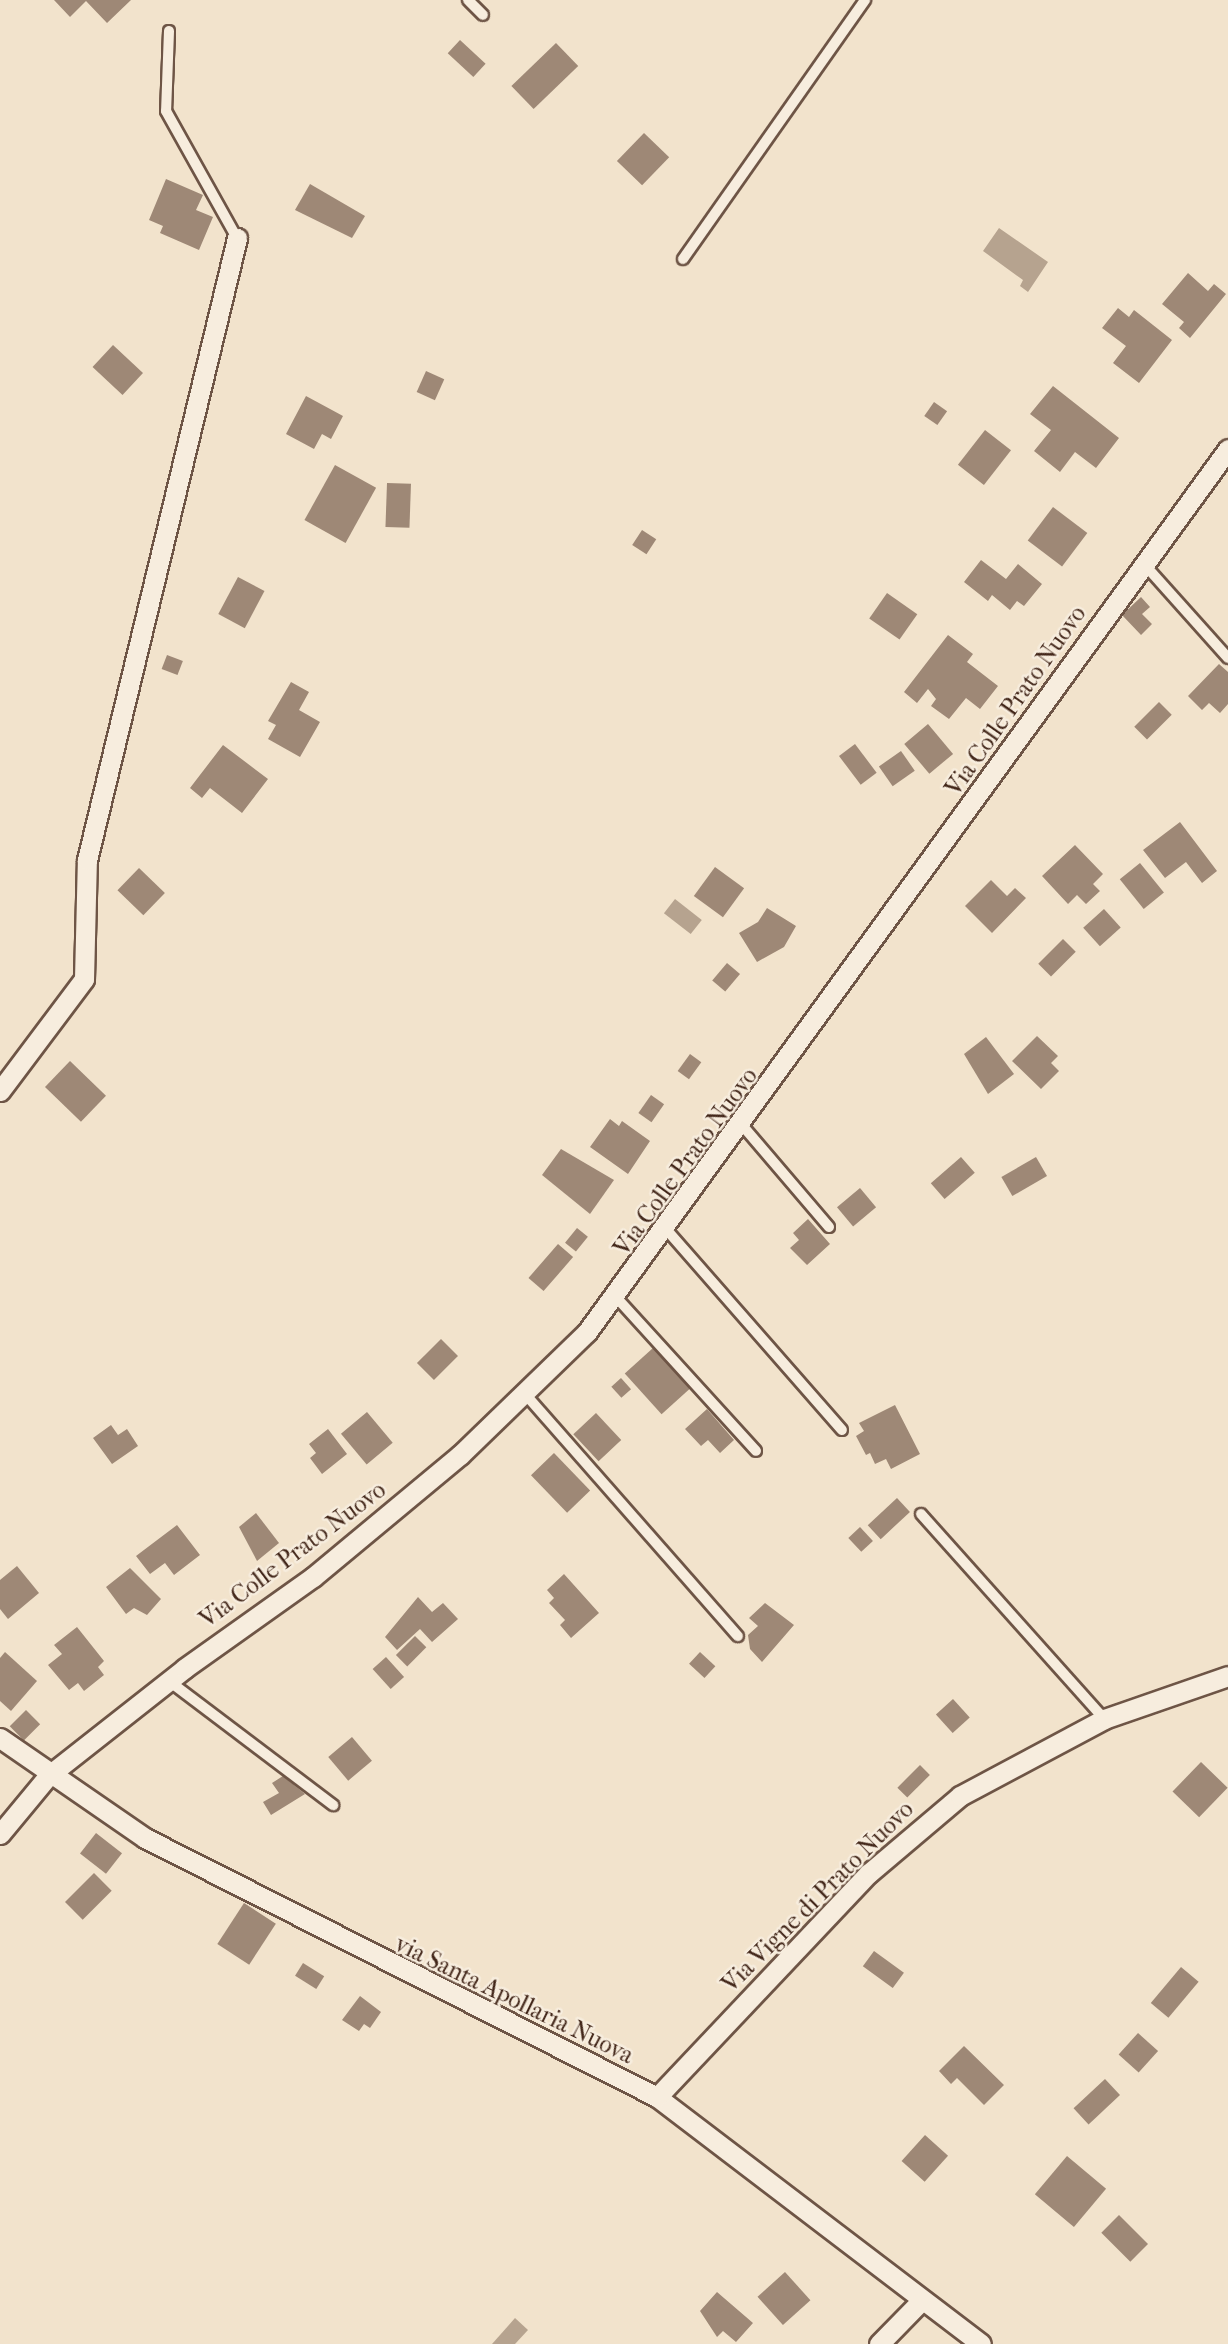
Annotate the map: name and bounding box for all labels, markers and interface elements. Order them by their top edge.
street label: Via Colle Prato Nuovo [940,600,1092,802]
street label: Via Colle Prato Nuovo [608,1062,764,1262]
street label: Via Colle Prato Nuovo [194,1476,392,1634]
street label: Via Vigne di Prato Nuovo [716,1795,920,1999]
street label: via Santa Apollaria Nuova [390,1930,638,2070]

